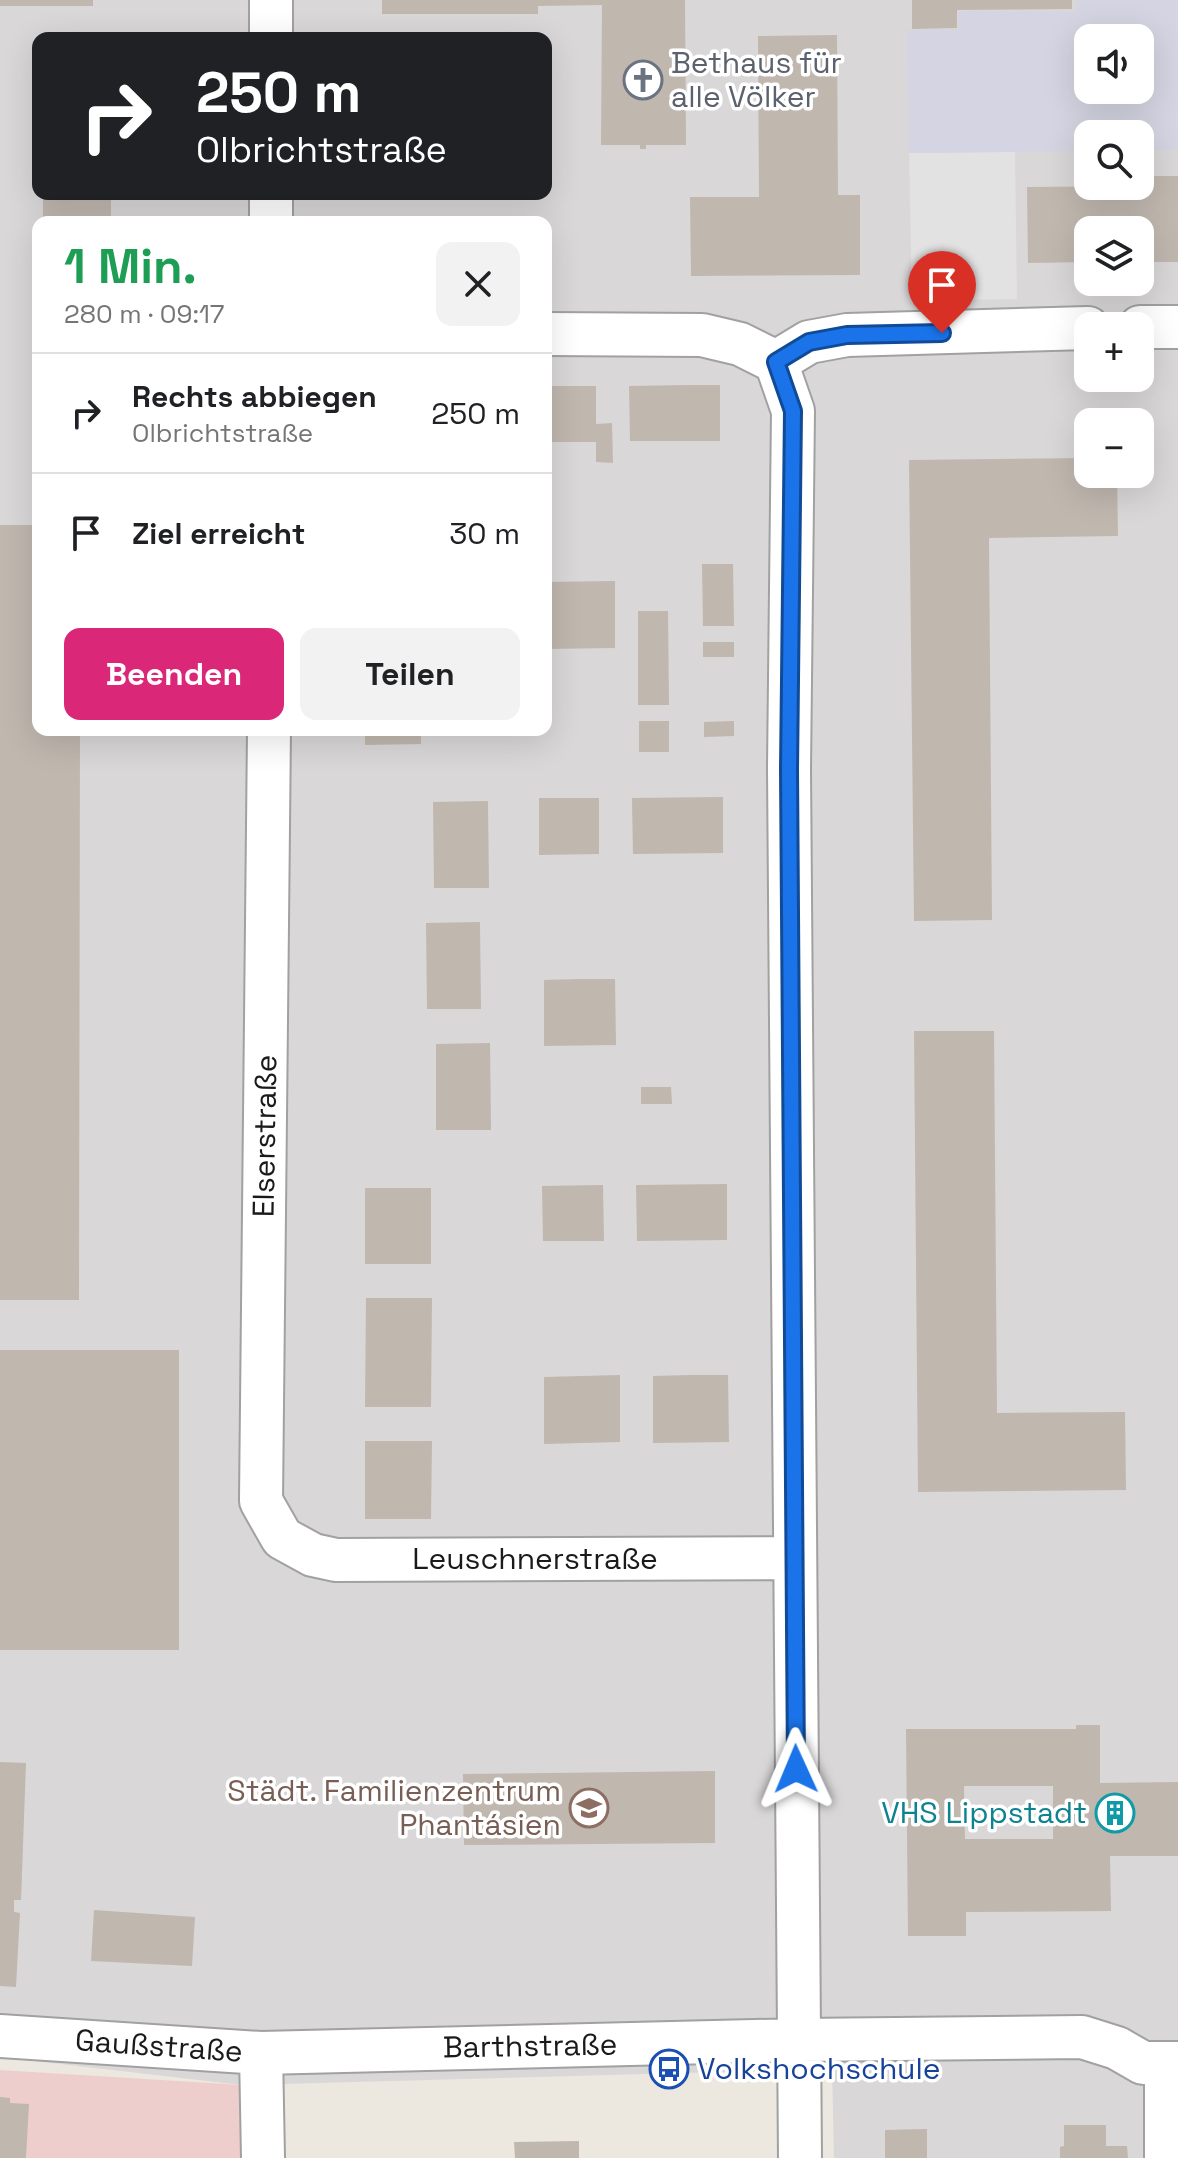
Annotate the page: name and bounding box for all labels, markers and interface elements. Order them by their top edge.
map controls [1074,24,1154,488]
button: sound [1074,24,1154,104]
place label: Bethaus für alle Völker [671,43,842,116]
text: 250 m [196,57,361,128]
church icon: Bethaus für alle Völker [622,59,664,101]
icon: right [64,64,168,168]
button: search [1074,120,1154,200]
text: Olbrichtstraße [196,127,447,173]
button: layers [1074,216,1154,296]
text: 1 Min. [64,236,197,297]
button: close [436,242,520,326]
pin [908,251,976,333]
icon: arrive [920,263,964,307]
text: 280 m · 09:17 [64,297,225,331]
button: + [1074,312,1154,392]
text: Rechts abbiegen [132,377,377,416]
icon: right [64,391,108,435]
text: 250 m [431,394,520,433]
button: − [1074,408,1154,488]
text: Olbrichtstraße [132,416,313,450]
icon: arrive [64,511,108,555]
text: Ziel erreicht [132,514,305,553]
text: 30 m [449,514,520,553]
button: Beenden [64,628,284,720]
button: Teilen [300,628,520,720]
street label: Elserstraße [244,1054,285,1218]
street label: Leuschnerstraße [412,1539,658,1578]
position arrow [754,1727,838,1811]
place label: Städt. Familienzentrum Phantásien [227,1771,561,1844]
school or university icon: Städt. Familienzentrum Phantásien [568,1787,610,1829]
building icon: VHS Lippstadt [1094,1792,1136,1834]
place label: VHS Lippstadt [881,1793,1087,1832]
street label: Gaußstraße [74,2020,244,2071]
street label: Barthstraße [442,2024,618,2067]
bus stop icon: Volkshochschule [648,2048,690,2090]
place label: Volkshochschule [697,2049,941,2088]

